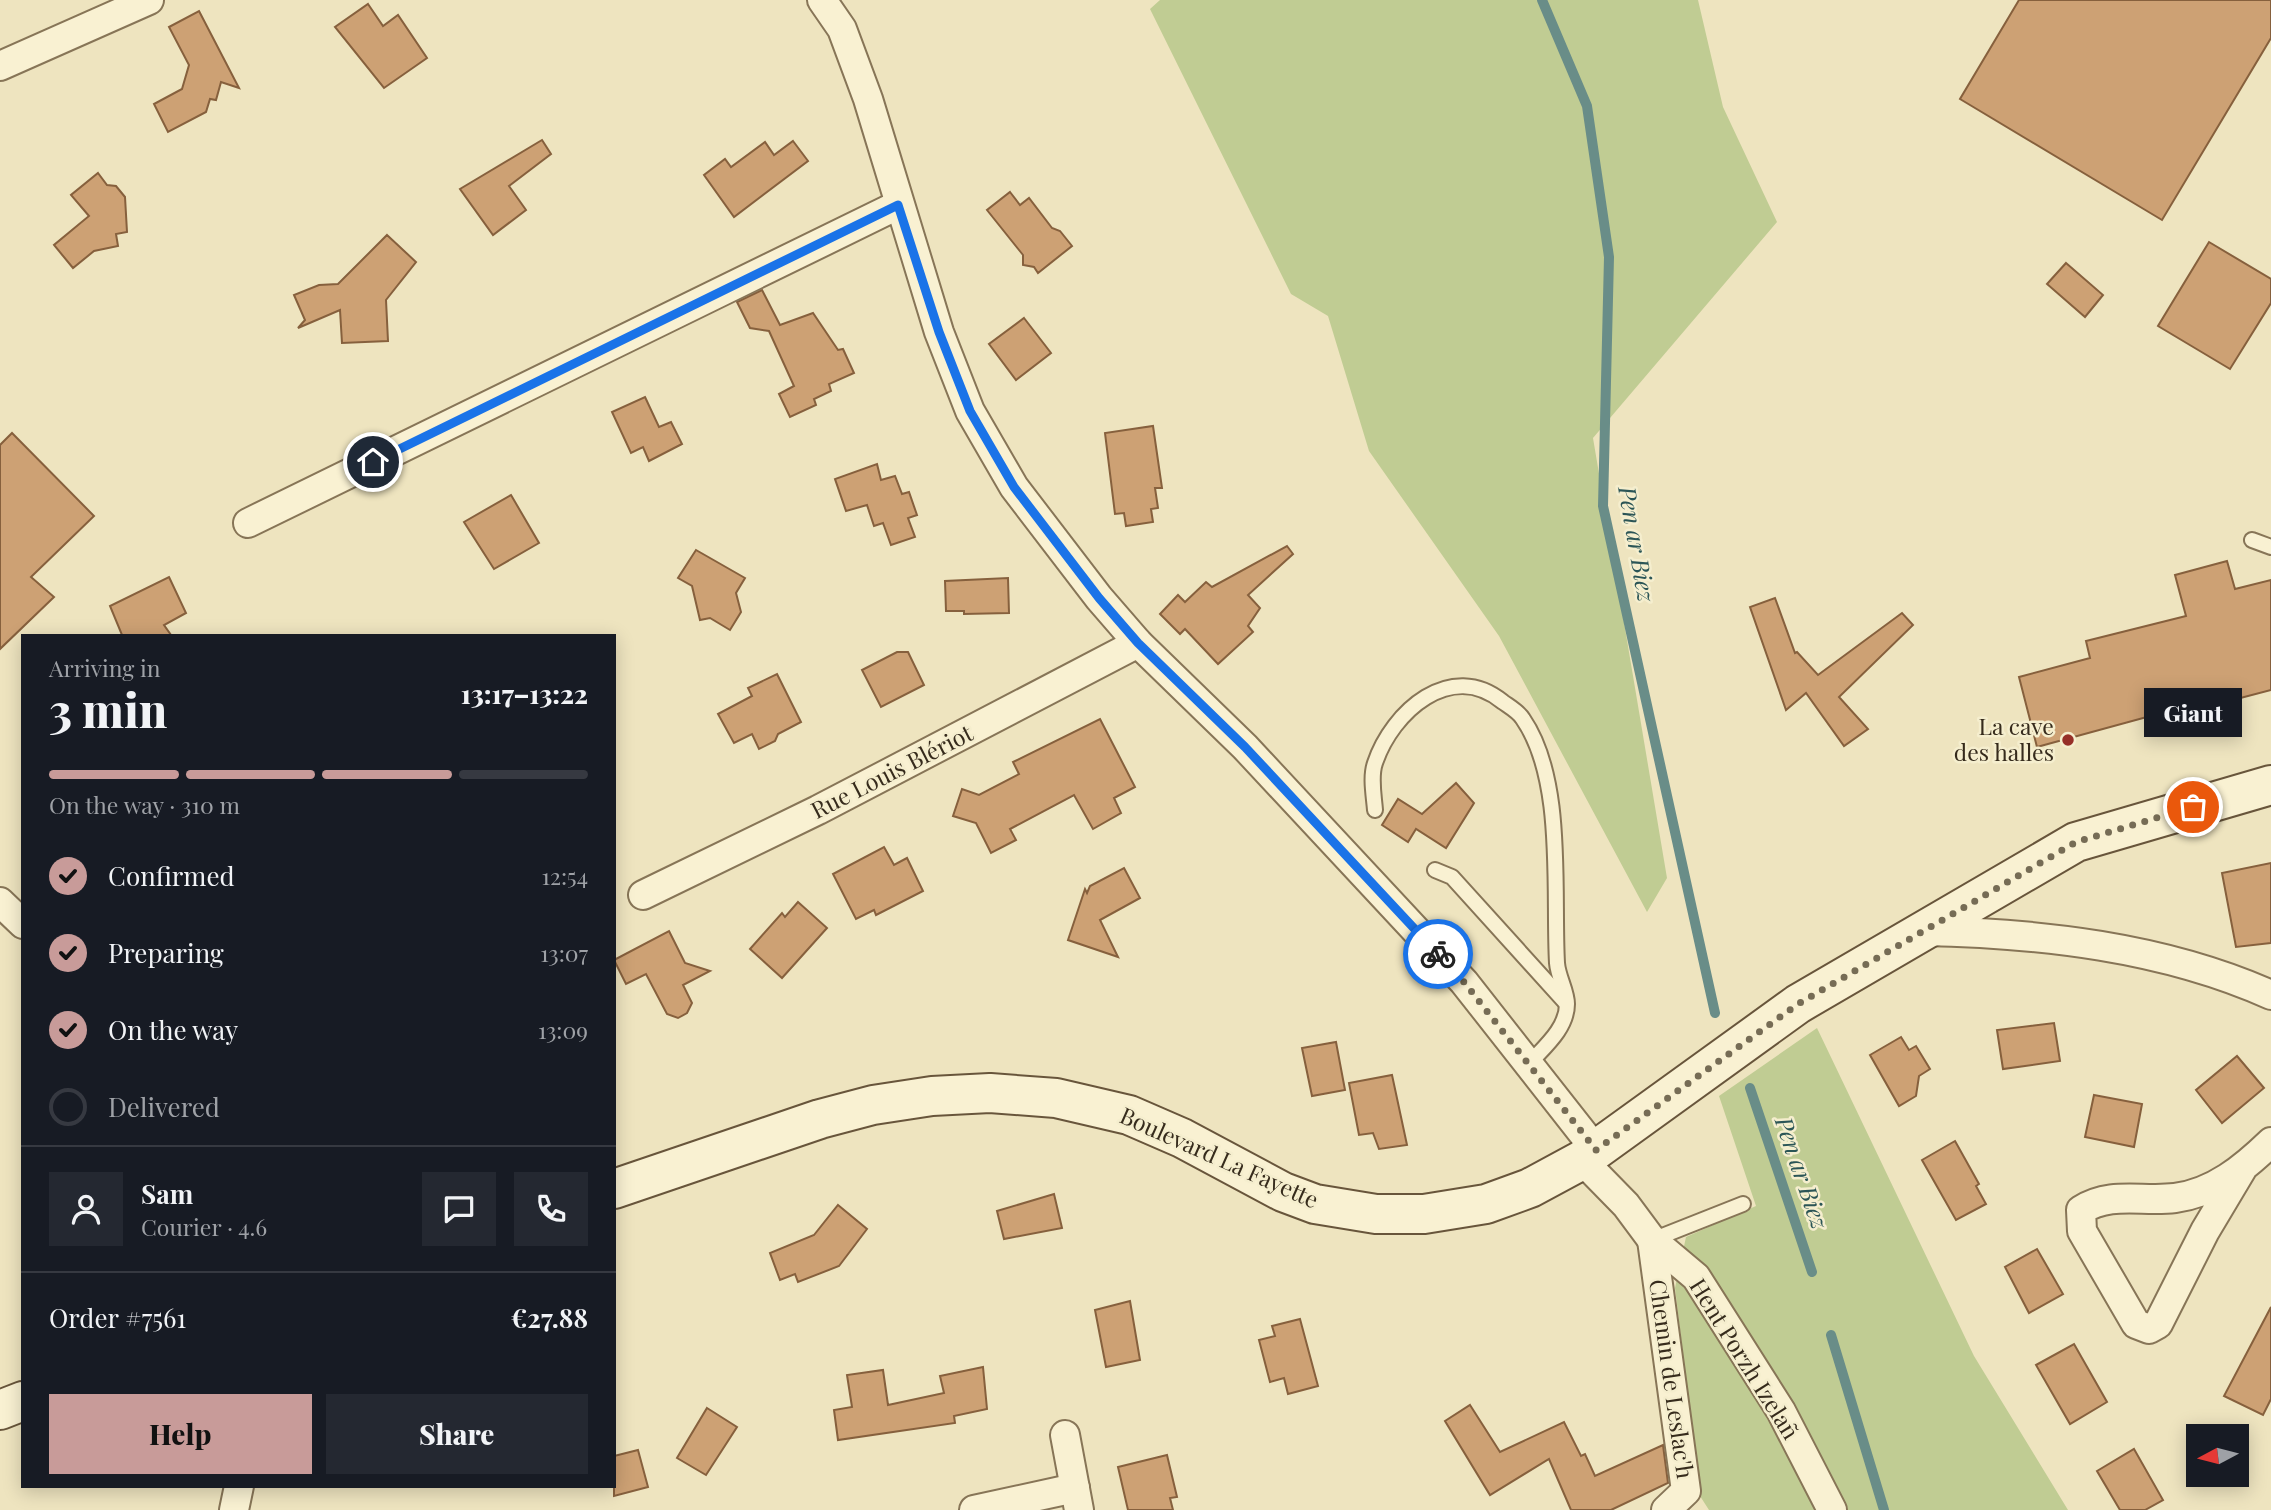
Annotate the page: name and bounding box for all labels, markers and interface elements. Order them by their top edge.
pin [343,432,403,492]
icon: home [354,443,392,481]
water label: Pen ar Biez [1612,483,1664,605]
text: Arriving in [49,652,161,683]
text: 13:17–13:22 [461,676,588,711]
text: 3 min [49,678,167,740]
callout: Giant [2144,688,2242,737]
text: Giant [2164,697,2222,728]
place label: La cave des halles [1954,710,2054,767]
street label: Rue Louis Blériot [805,716,978,825]
marker: La cave des halles [2060,732,2076,748]
pin [2163,777,2223,837]
icon: bag [2174,788,2212,826]
text: On the way · 310 m [49,789,240,820]
icon: check [49,857,87,895]
text: Confirmed [108,858,235,893]
text: 12:54 [541,860,588,891]
courier [1403,919,1473,989]
icon: check [49,934,87,972]
text: Preparing [108,935,224,970]
icon: bike [1419,935,1457,973]
text: 13:07 [540,937,588,968]
icon: check [49,1011,87,1049]
text: On the way [108,1012,238,1047]
text: 13:09 [538,1014,588,1045]
text: Delivered [108,1089,220,1124]
street label: Boulevard La Fayette [1115,1099,1324,1214]
water label: Pen ar Biez [1768,1111,1837,1234]
button: person [49,1172,123,1246]
button: chat [422,1172,496,1246]
button: phone [514,1172,588,1246]
text: Sam [141,1176,193,1211]
text: Courier · 4.6 [141,1211,267,1242]
street label: Hent Porzh Izelañ [1683,1272,1807,1445]
street label: Chemin de Leslac'h [1643,1277,1702,1481]
text: Order #7561 [49,1300,186,1335]
text: €27.88 [511,1300,588,1335]
button: Help [49,1394,312,1474]
button: Share [326,1394,588,1474]
north arrow [2186,1424,2249,1488]
map controls [2186,1424,2249,1487]

